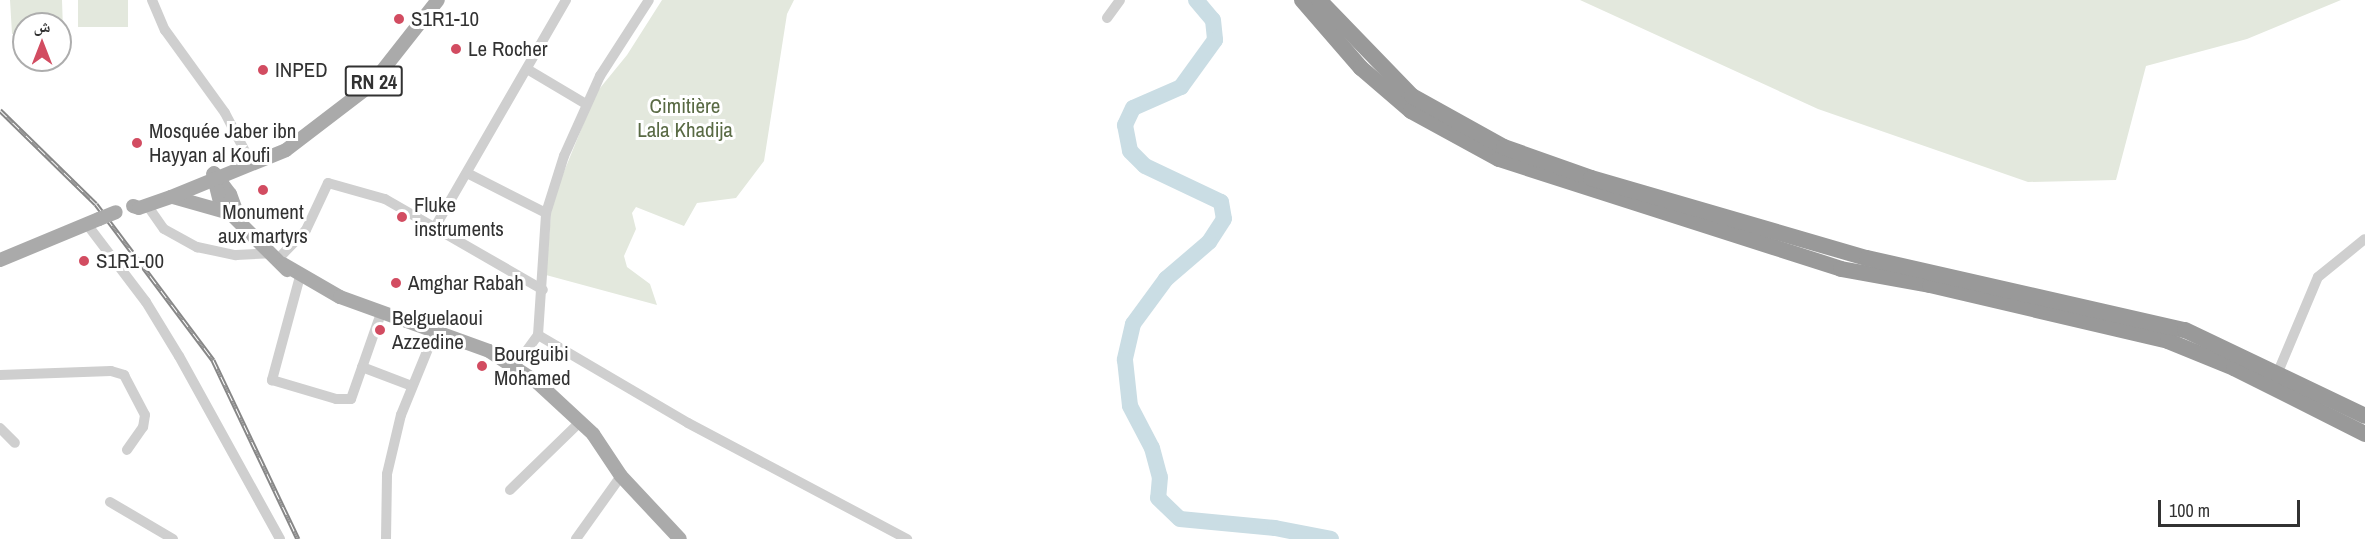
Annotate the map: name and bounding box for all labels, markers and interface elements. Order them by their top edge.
place label: S1R1-10 [411,6,479,32]
north arrow [12,12,72,72]
marker: S1R1-10 [392,12,406,26]
text: ش [34,15,50,37]
place label: Le Rocher [468,36,547,62]
marker: Le Rocher [449,42,463,56]
place label: INPED [275,57,328,83]
marker: INPED [256,63,270,77]
road number: RN 24 [344,64,404,98]
park label: Cimitière Lala Khadija [637,93,733,143]
place label: Mosquée Jaber ibn Hayyan al Koufi [149,118,296,168]
marker: Mosquée Jaber ibn Hayyan al Koufi [130,136,144,150]
marker: Monument aux martyrs [256,183,270,197]
place label: Fluke instruments [414,192,504,242]
place label: Monument aux martyrs [218,199,308,249]
marker: Fluke instruments [395,210,409,224]
place label: S1R1-00 [96,248,164,274]
marker: S1R1-00 [77,254,91,268]
place label: Amghar Rabah [408,270,524,296]
marker: Amghar Rabah [389,276,403,290]
place label: Belguelaoui Azzedine [392,305,483,355]
marker: Belguelaoui Azzedine [373,323,387,337]
place label: Bourguibi Mohamed [494,341,571,391]
marker: Bourguibi Mohamed [475,359,489,373]
scale bar [2161,488,2304,526]
text: 100 m [2169,498,2210,523]

